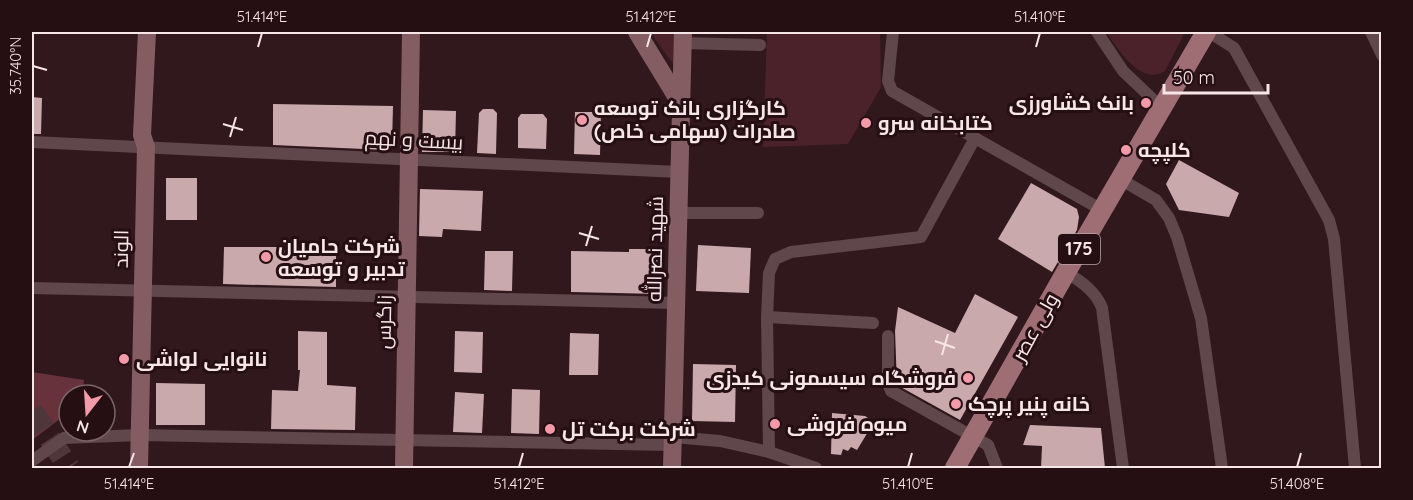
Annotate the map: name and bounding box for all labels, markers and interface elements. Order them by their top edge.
text: 51.414°E [237,7,287,26]
text: 51.412°E [625,7,677,26]
text: 51.410°E [1014,7,1066,26]
text: 35.740°N [6,37,25,95]
scale bar [1164,57,1268,95]
text: 50 m [1173,66,1215,89]
place label: بانک کشاورزی [1009,90,1134,115]
place label: کارگزاری بانک توسعه صادرات (سهامی خاص) [594,95,796,144]
marker: بانک کشاورزی [1139,96,1153,110]
place label: کتابخانه سرو [878,110,993,135]
marker: کارگزاری بانک توسعه صادرات (سهامی خاص) [575,113,589,127]
marker: کتابخانه سرو [859,116,873,130]
street label: بیست و نهم [364,124,464,157]
place label: کلپچه [1138,137,1191,164]
marker: کلپچه [1119,143,1133,157]
street label: شهید نصرالله [641,196,669,302]
street label: الوند [108,230,133,268]
place label: شرکت حامیان تدبیر و توسعه [278,233,405,281]
road number: 175 [1058,234,1100,264]
marker: شرکت حامیان تدبیر و توسعه [259,250,273,264]
street label: ولی عصر [1005,288,1064,366]
street label: زاگرس [371,295,397,349]
place label: نانوایی لواشی [136,346,267,371]
marker: نانوایی لواشی [117,352,131,366]
place label: فروشگاه سیسمونی کیدزی [706,365,956,390]
marker: فروشگاه سیسمونی کیدزی [961,371,975,385]
north arrow [57,383,117,443]
place label: خانه پنیر پرچک [968,391,1090,418]
marker: خانه پنیر پرچک [949,397,963,411]
place label: میوه فروشی [787,411,907,436]
text: N [74,416,91,439]
place label: شرکت برکت تل [562,416,696,441]
marker: میوه فروشی [768,417,782,431]
marker: شرکت برکت تل [543,422,557,436]
text: 51.414°E [104,474,154,493]
text: 51.412°E [493,474,545,493]
text: 51.410°E [882,474,934,493]
text: 51.408°E [1270,474,1324,493]

